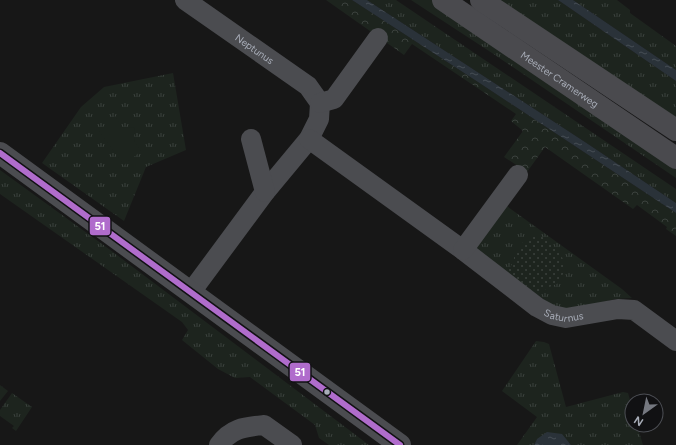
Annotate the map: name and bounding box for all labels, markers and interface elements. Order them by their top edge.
street label: Neptunus [232,31,277,67]
street label: Meester Cramerweg [518,49,601,111]
line badge: 51 [89,216,111,236]
text: 51 [94,220,106,233]
street label: Saturnus [541,306,585,325]
line badge: 51 [289,362,311,382]
text: 51 [294,366,306,379]
unlabelled marker [322,387,332,397]
north arrow [624,393,664,433]
text: N [632,413,646,429]

